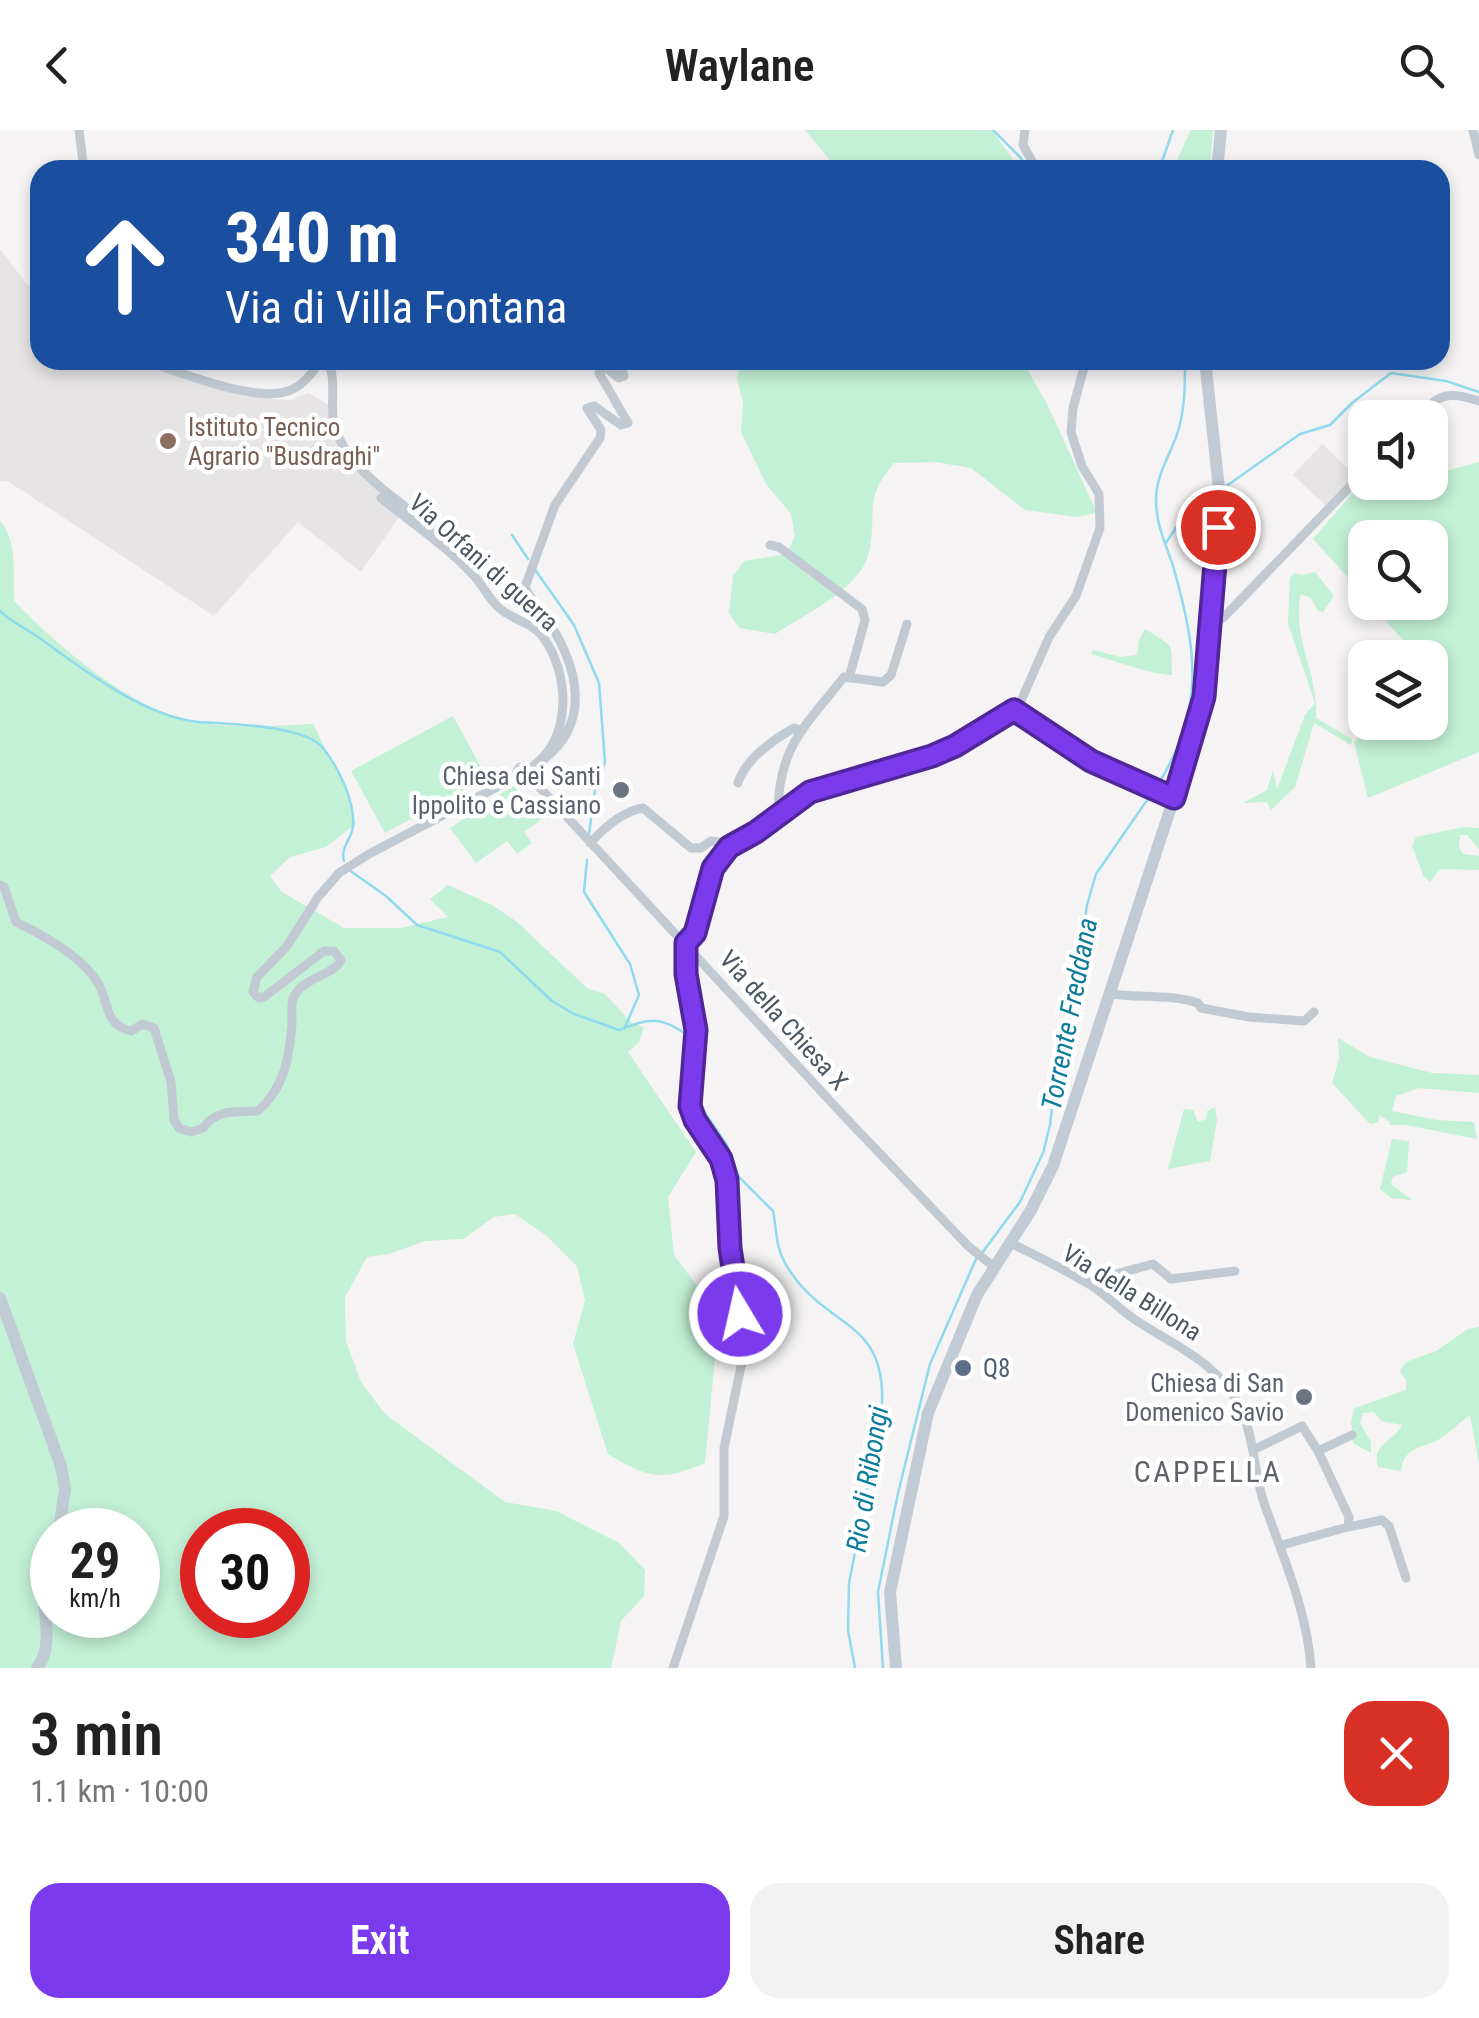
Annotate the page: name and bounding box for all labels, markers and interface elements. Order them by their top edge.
icon: back [30,38,85,93]
icon: search [1394,38,1449,93]
text: Waylane [665,39,814,92]
text: 340 m [225,197,399,279]
icon: ahead [60,200,190,330]
text: Via di Villa Fontana [225,281,567,334]
map controls [1348,400,1448,740]
button: sound [1348,400,1448,500]
place label: Istituto Tecnico Agrario "Busdraghi" [188,413,380,471]
marker: Istituto Tecnico Agrario "Busdraghi" [157,430,179,452]
pin [1176,485,1261,570]
street label: Via Orfani di guerra [403,488,564,637]
icon: arrive [1191,500,1246,555]
button: search [1348,520,1448,620]
button: layers [1348,640,1448,740]
place label: Chiesa dei Santi Ippolito e Cassiano [412,762,601,820]
marker: Chiesa dei Santi Ippolito e Cassiano [610,779,632,801]
water label: Torrente Freddana [1035,915,1104,1113]
street label: Via della Chiesa X [714,945,854,1096]
street label: Via della Billona [1057,1238,1207,1347]
position arrow [688,1262,792,1366]
place label: Q8 [983,1354,1010,1383]
marker: Q8 [952,1357,974,1379]
place label: Chiesa di San Domenico Savio [1125,1369,1284,1427]
marker: Chiesa di San Domenico Savio [1293,1386,1315,1408]
water label: Rio di Ribongi [840,1403,895,1554]
district label: CAPPELLA [1134,1454,1282,1489]
speed limit sign: 30 [180,1508,310,1638]
text: 29 [70,1532,120,1590]
text: km/h [69,1584,121,1613]
text: 3 min [30,1699,163,1770]
button: close [1344,1701,1449,1806]
text: 1.1 km · 10:00 [30,1772,209,1810]
button: Exit [30,1883,730,1998]
button: Share [750,1883,1449,1998]

